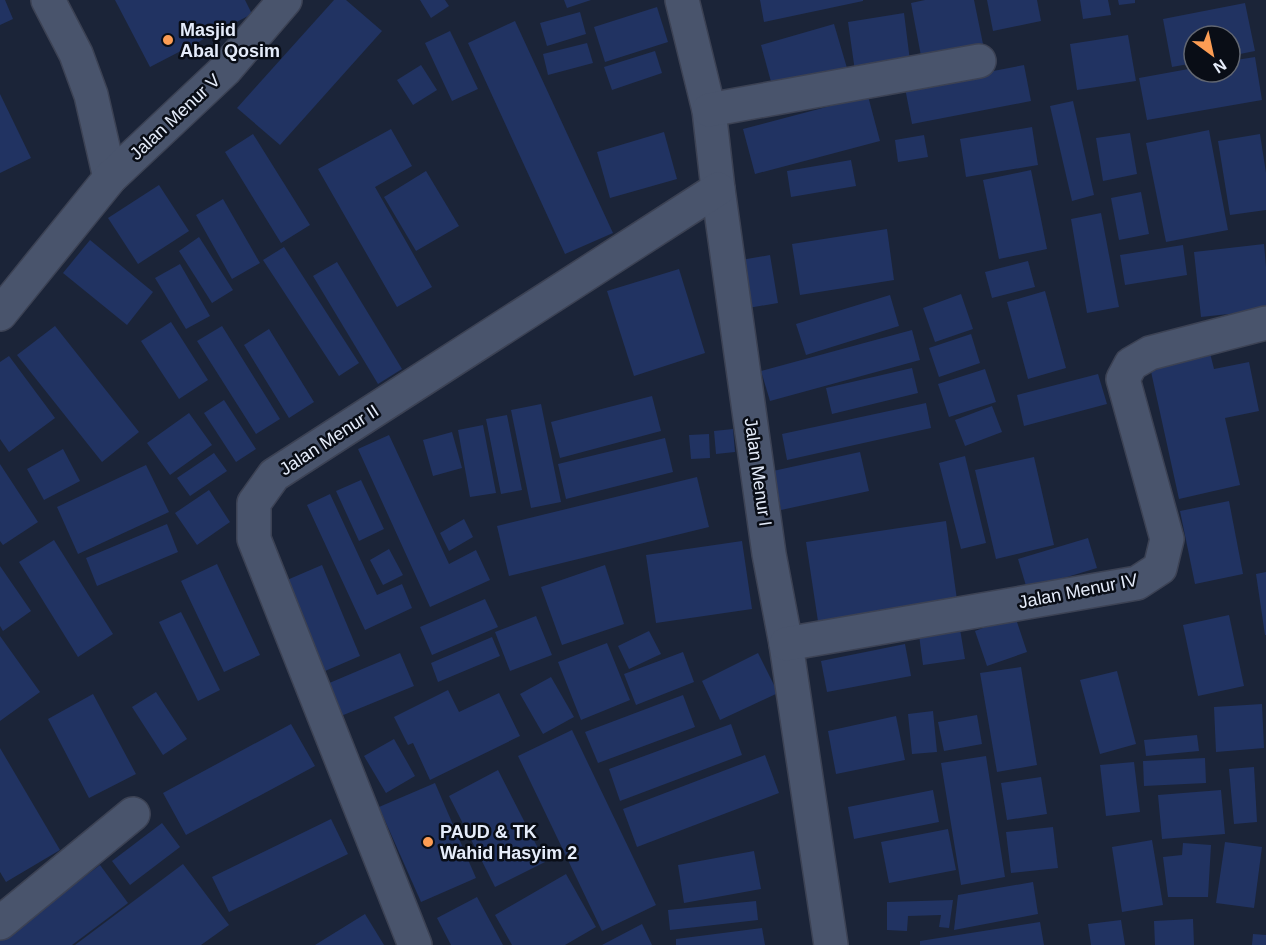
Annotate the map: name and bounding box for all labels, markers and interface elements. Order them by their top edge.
place label: Masjid Abal Qosim [180,20,280,61]
north arrow [1182,24,1242,84]
marker: Masjid Abal Qosim [161,33,175,47]
text: N [1210,56,1229,76]
street label: Jalan Menur V [126,70,224,164]
street label: Jalan Menur II [276,401,382,479]
street label: Jalan Menur I [741,417,775,527]
street label: Jalan Menur IV [1017,570,1139,612]
place label: PAUD & TK Wahid Hasyim 2 [440,822,577,863]
marker: PAUD & TK Wahid Hasyim 2 [421,835,435,849]

